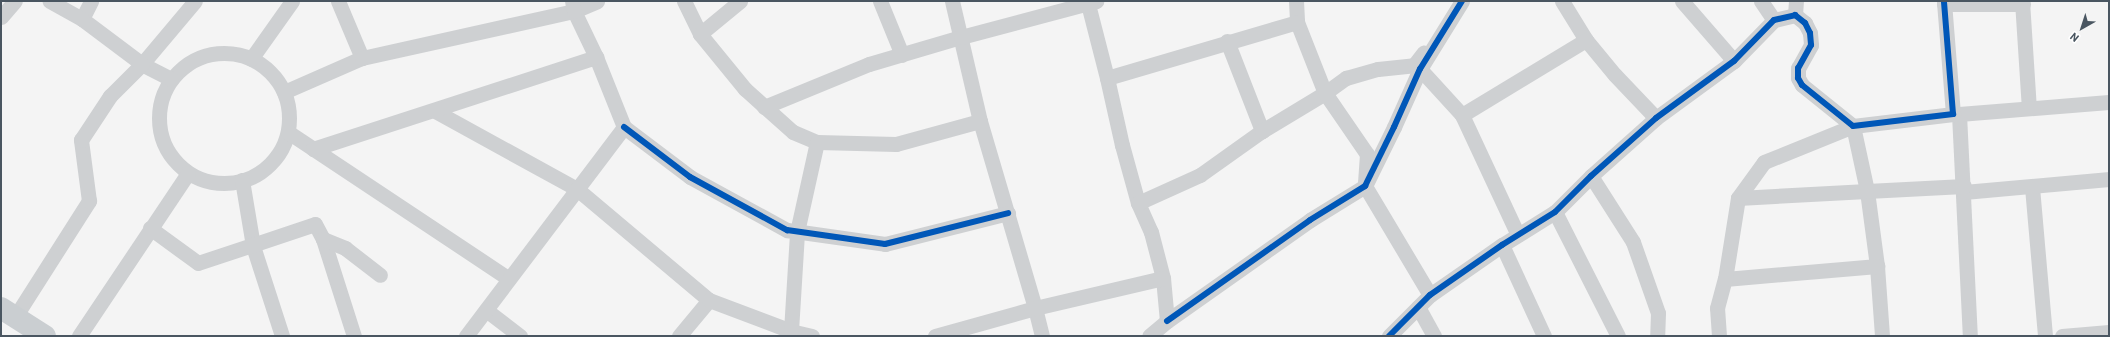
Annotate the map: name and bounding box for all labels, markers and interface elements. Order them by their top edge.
north arrow [2062,8,2102,48]
text: N [2067,30,2081,45]

